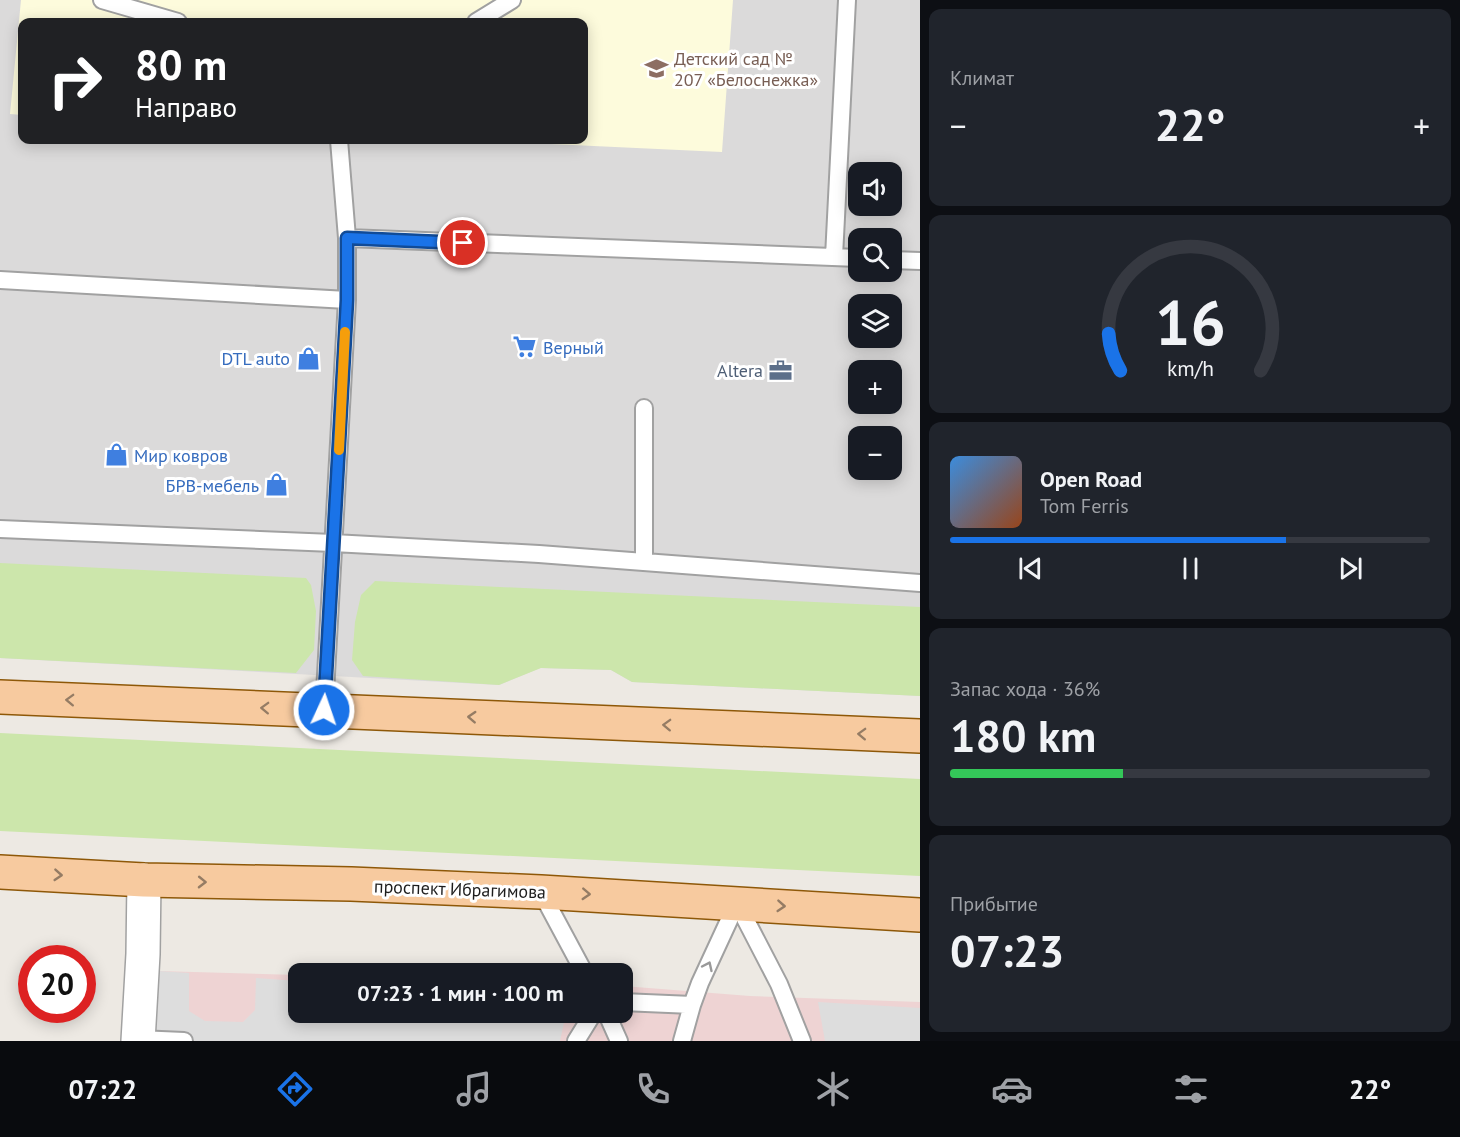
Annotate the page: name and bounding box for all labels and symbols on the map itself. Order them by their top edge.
place label: Детский сад № 207 «Белоснежка» [674,47,818,91]
school or university icon: Детский сад № 207 «Белоснежка» [643,55,669,81]
pin [437,217,488,268]
supermarket icon: Верный [512,334,538,360]
place label: Верный [543,336,604,359]
shop icon: DTL auto [295,345,321,371]
place label: DTL auto [222,347,290,370]
office icon: Altera [768,357,794,383]
place label: Altera [717,359,763,382]
shop icon: Мир ковров [103,442,129,468]
place label: Мир ковров [134,444,228,467]
shop icon: БРВ-мебель [264,472,290,498]
place label: БРВ-мебель [165,474,259,497]
position arrow [292,678,356,742]
one-way arrow [66,693,75,706]
one-way arrow [261,702,270,714]
one-way arrow [467,710,476,723]
one-way arrow [662,719,671,732]
one-way arrow [857,727,866,740]
one-way arrow [54,869,63,882]
one-way arrow [198,875,207,888]
street label: проспект Ибрагимова [374,875,546,903]
one-way arrow [582,888,591,901]
one-way arrow [776,899,785,912]
speed limit sign: 20 [18,945,96,1023]
one-way arrow [700,961,712,972]

